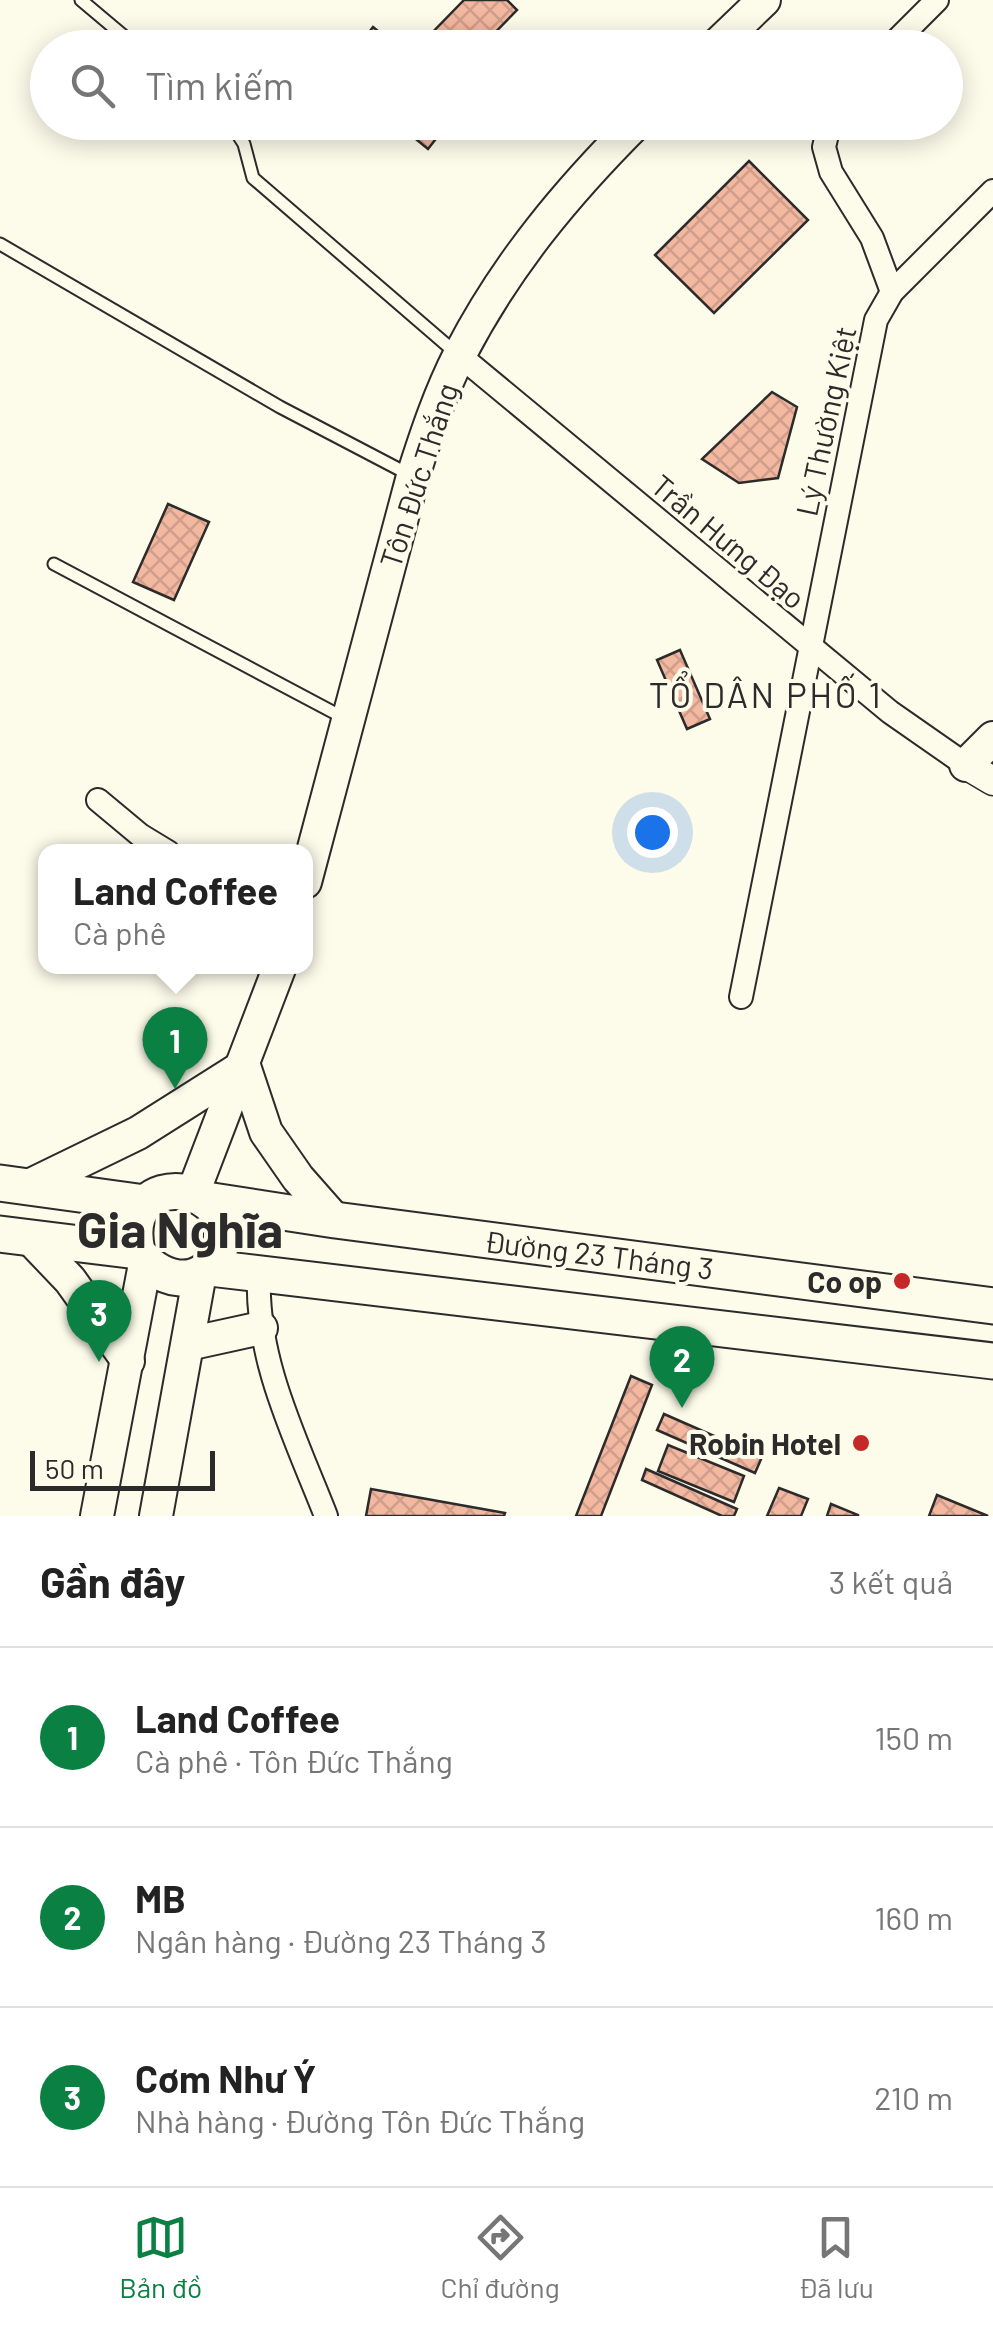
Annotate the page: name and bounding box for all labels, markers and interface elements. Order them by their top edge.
search box [30,30,963,140]
icon: search [65,58,120,113]
text: Tìm kiếm [145,62,294,108]
street label: Lý Thường Kiệt [787,323,863,519]
street label: Tôn Đức Thắng [371,378,465,572]
street label: Trần Hưng Đạo [645,466,813,616]
district label: TỔ DÂN PHỐ 1 [649,670,883,715]
your location [627,807,678,858]
popup [38,844,313,974]
text: Land Coffee [73,867,278,913]
text: Cà phê [73,913,167,951]
pin: 1 [142,1006,208,1089]
district label: Gia Nghĩa [77,1198,283,1258]
street label: Đường 23 Tháng 3 [483,1222,715,1286]
place label: Co op [807,1263,882,1299]
marker: Co op [891,1270,913,1292]
pin: 3 [66,1280,132,1362]
pin: 2 [650,1326,714,1408]
place label: Robin Hotel [689,1425,841,1461]
marker: Robin Hotel [850,1432,872,1454]
scale bar [30,1446,215,1490]
text: 50 m [45,1451,104,1485]
text: Gần đây [40,1556,185,1606]
text: 3 kết quả [829,1562,953,1600]
text: Land Coffee [135,1695,340,1741]
text: 1 [67,1718,78,1756]
text: 150 m [874,1718,953,1756]
text: Cà phê · Tôn Đức Thắng [135,1741,453,1779]
text: MB [135,1875,186,1921]
text: 2 [64,1898,81,1936]
text: 160 m [874,1898,953,1936]
text: Ngân hàng · Đường 23 Tháng 3 [135,1921,547,1959]
text: Cơm Như Ý [135,2055,316,2101]
text: 3 [64,2078,81,2116]
text: 210 m [874,2078,953,2116]
text: Nhà hàng · Đường Tôn Đức Thắng [135,2101,585,2139]
tab: Bản đồ [119,2210,202,2304]
tab: Chỉ đường [441,2210,560,2304]
tab: Đã lưu [798,2210,874,2304]

